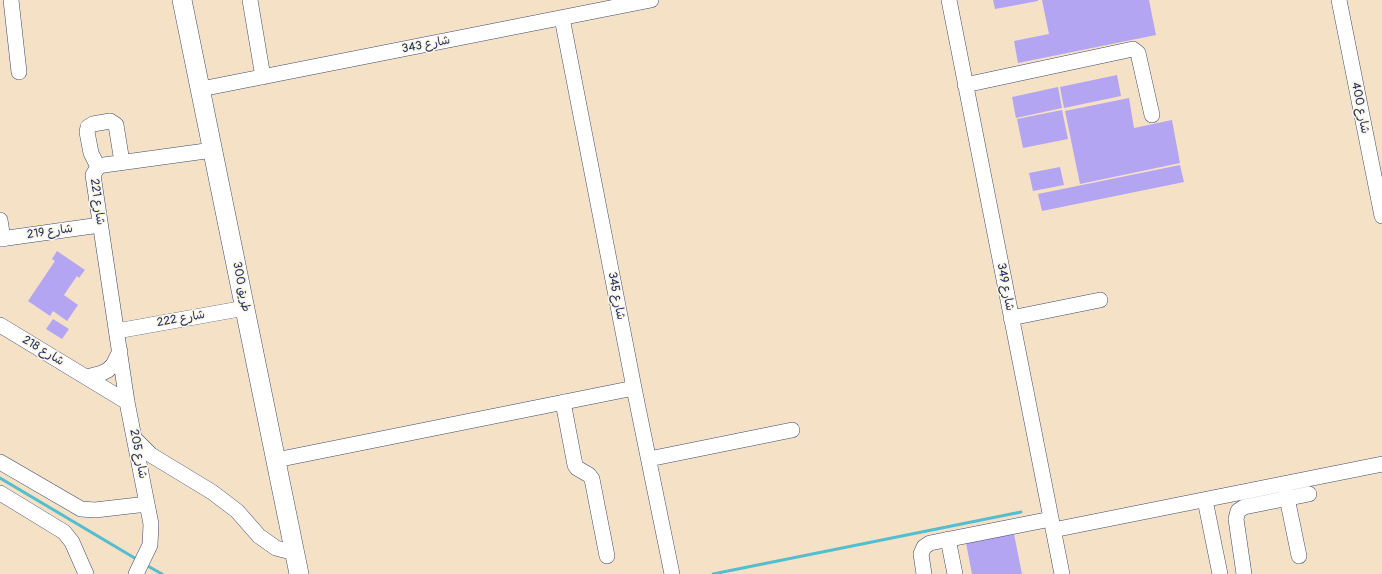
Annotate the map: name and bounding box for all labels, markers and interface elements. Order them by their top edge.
street label: شارع 343 [401,33,451,57]
street label: شارع 400 [1348,81,1372,135]
street label: شارع 221 [87,178,107,226]
street label: شارع 219 [26,222,74,242]
street label: طريق 300 [229,261,253,313]
street label: شارع 349 [993,262,1017,312]
street label: شارع 345 [604,271,628,321]
street label: شارع 222 [156,308,206,330]
street label: شارع 218 [20,333,66,369]
street label: شارع 205 [126,428,150,480]

